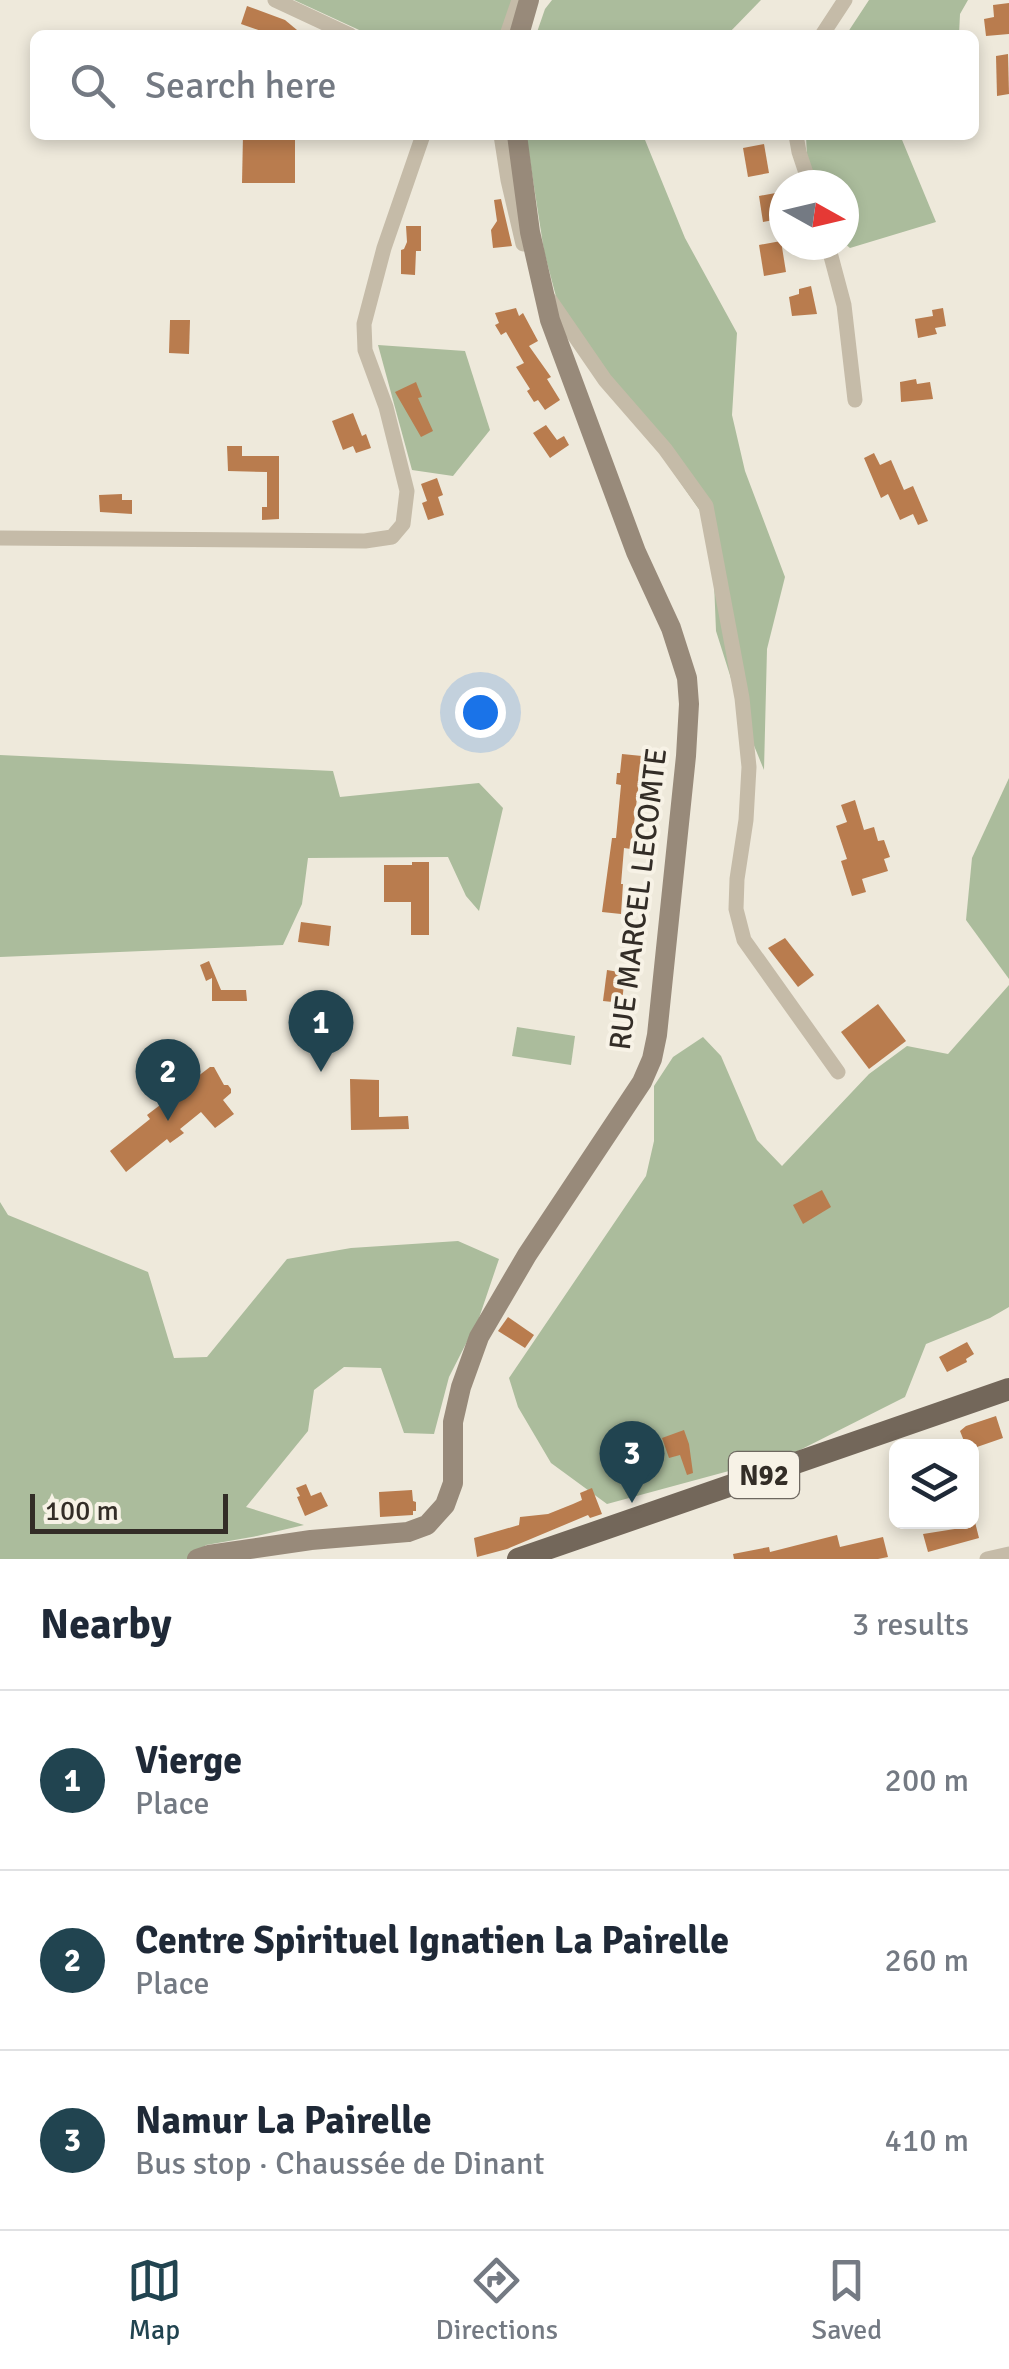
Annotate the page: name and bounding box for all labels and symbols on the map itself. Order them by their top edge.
north arrow [769,170,859,260]
your location [455,687,506,738]
street label: RUE MARCEL LECOMTE [602,746,675,1052]
pin: 1 [288,990,354,1072]
pin: 2 [136,1038,200,1121]
pin: 3 [600,1420,664,1503]
road number: N92 [729,1452,799,1498]
scale bar [30,1489,228,1534]

